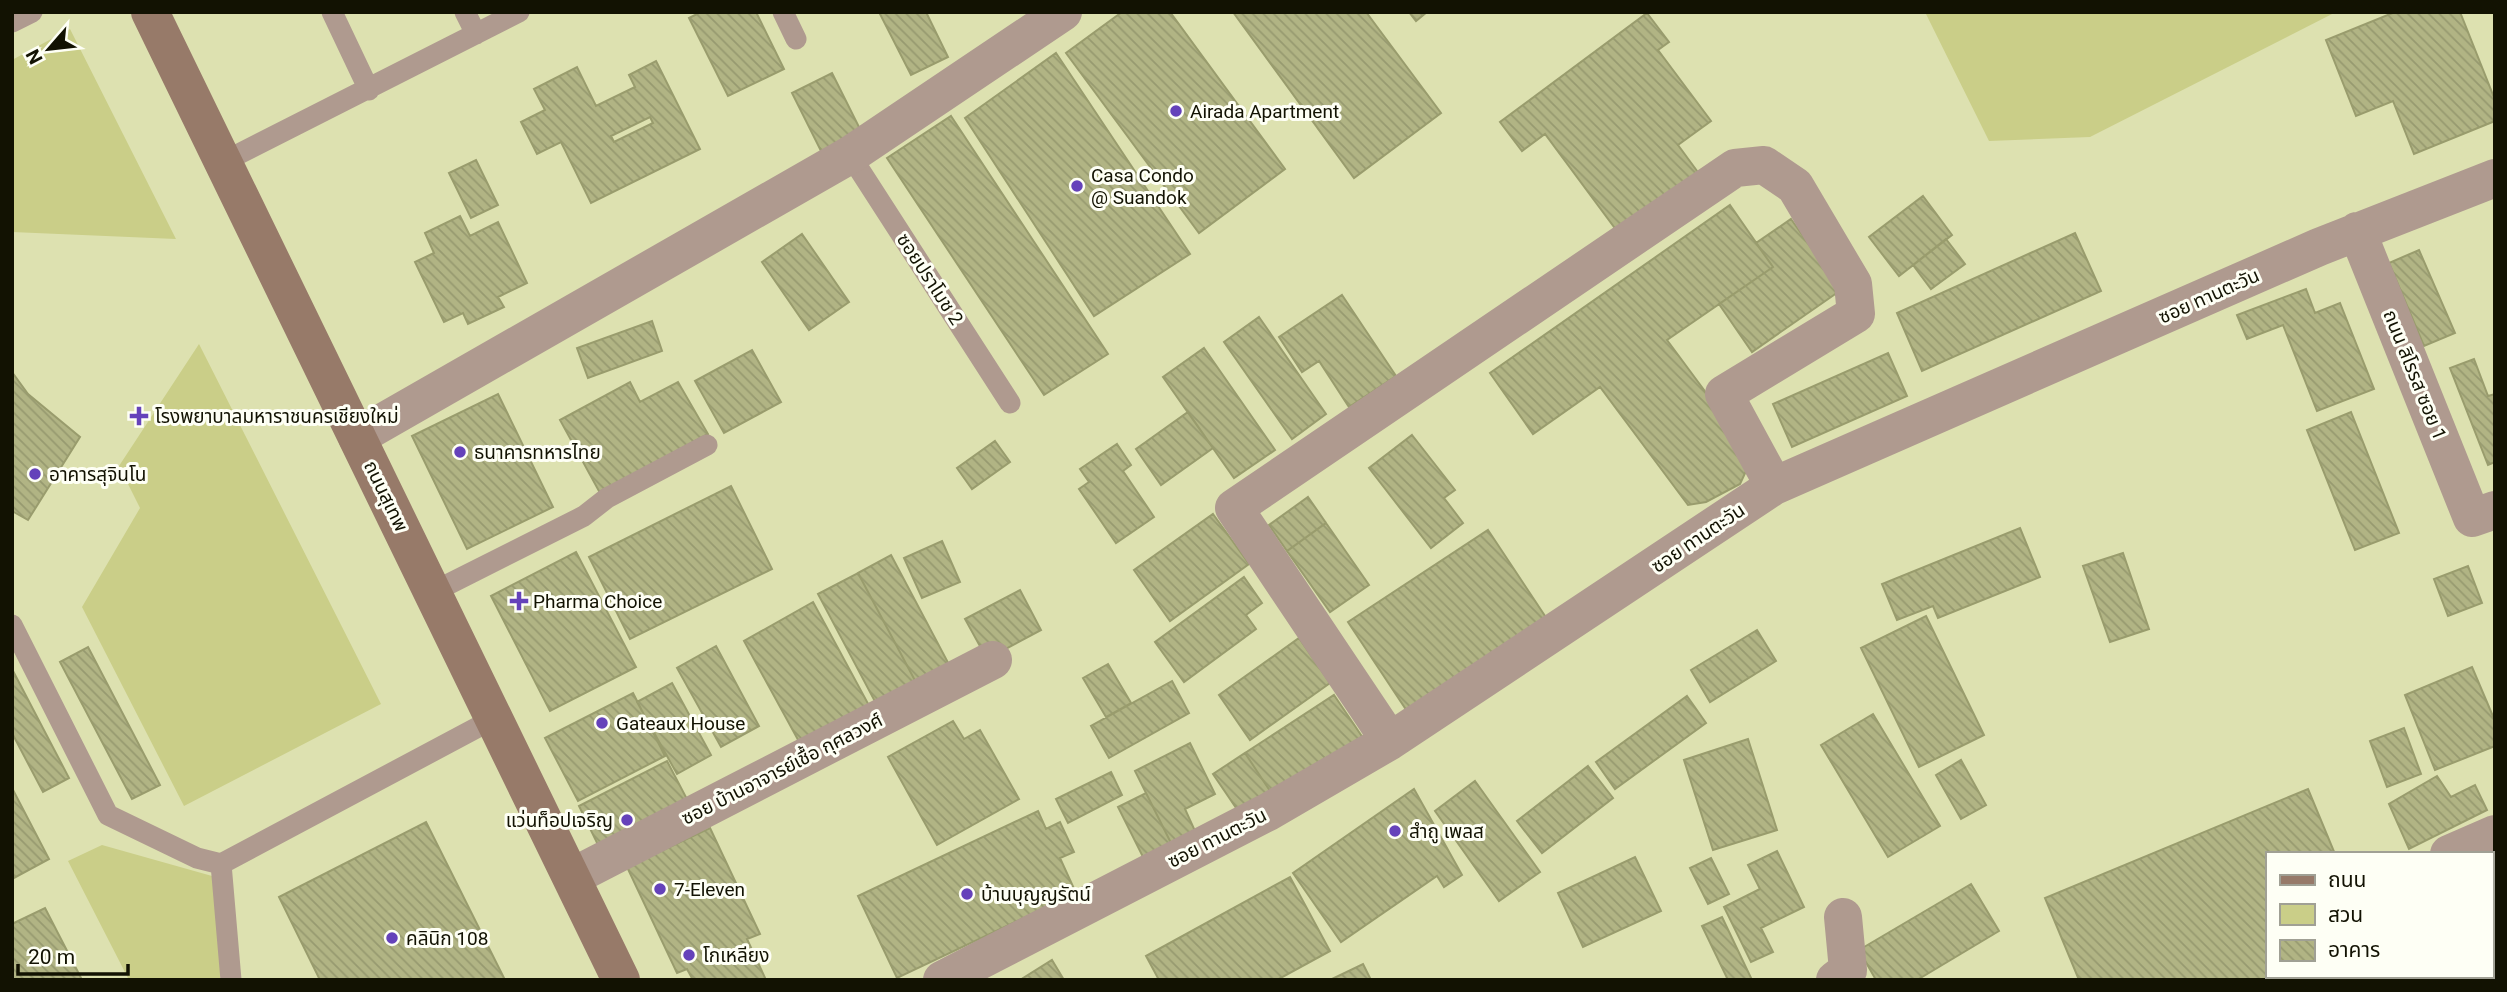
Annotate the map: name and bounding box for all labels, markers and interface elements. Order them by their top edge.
north arrow [14,14,84,84]
text: N [21,45,48,68]
place label: Airada Apartment [1190,100,1339,123]
marker: Airada Apartment [1168,103,1184,119]
place label: Casa Condo @ Suandok [1091,164,1194,209]
marker: Casa Condo @ Suandok [1069,178,1085,194]
street label: ซอยปราโมช 2 [892,229,968,329]
street label: ซอย ทานตะวัน [2155,264,2263,328]
street label: ถนน สิโรรส ซอย 1 [2378,307,2452,443]
place label: โรงพยาบาลมหาราชนครเชียงใหม่ [155,405,399,428]
marker: โรงพยาบาลมหาราชนครเชียงใหม่ [129,406,149,426]
place label: ธนาคารทหารไทย [474,441,601,464]
marker: ธนาคารทหารไทย [452,444,468,460]
street label: ถนนสุเทพ [359,457,413,535]
place label: อาคารสุจินโน [49,463,146,486]
marker: อาคารสุจินโน [27,466,43,482]
street label: ซอย ทานตะวัน [1647,498,1749,578]
place label: Pharma Choice [533,590,662,613]
marker: Pharma Choice [511,593,527,609]
street label: ซอย บ้านอาจารย์เชื้อ กุศลวงศ์ [677,707,886,830]
place label: Gateaux House [616,712,745,735]
marker: Gateaux House [594,715,610,731]
street label: ซอย ทานตะวัน [1164,803,1270,873]
place label: แว่นท็อปเจริญ [506,809,613,832]
marker: แว่นท็อปเจริญ [619,812,635,828]
place label: สำถู เพลส [1409,820,1484,844]
marker: สำถู เพลส [1387,823,1403,839]
legend [2266,852,2493,978]
text: ถนน [2328,868,2366,892]
place label: 7-Eleven [674,878,745,901]
marker: 7-Eleven [652,881,668,897]
place label: บ้านบุญญรัตน์ [981,883,1091,906]
marker: บ้านบุญญรัตน์ [959,886,975,902]
text: สวน [2328,903,2363,927]
place label: คลินิก 108 [406,927,488,950]
marker: คลินิก 108 [384,930,400,946]
scale bar [18,932,128,976]
text: อาคาร [2328,938,2380,962]
place label: โกเหลียง [703,944,769,967]
text: 20 m [28,945,75,969]
marker: โกเหลียง [681,947,697,963]

